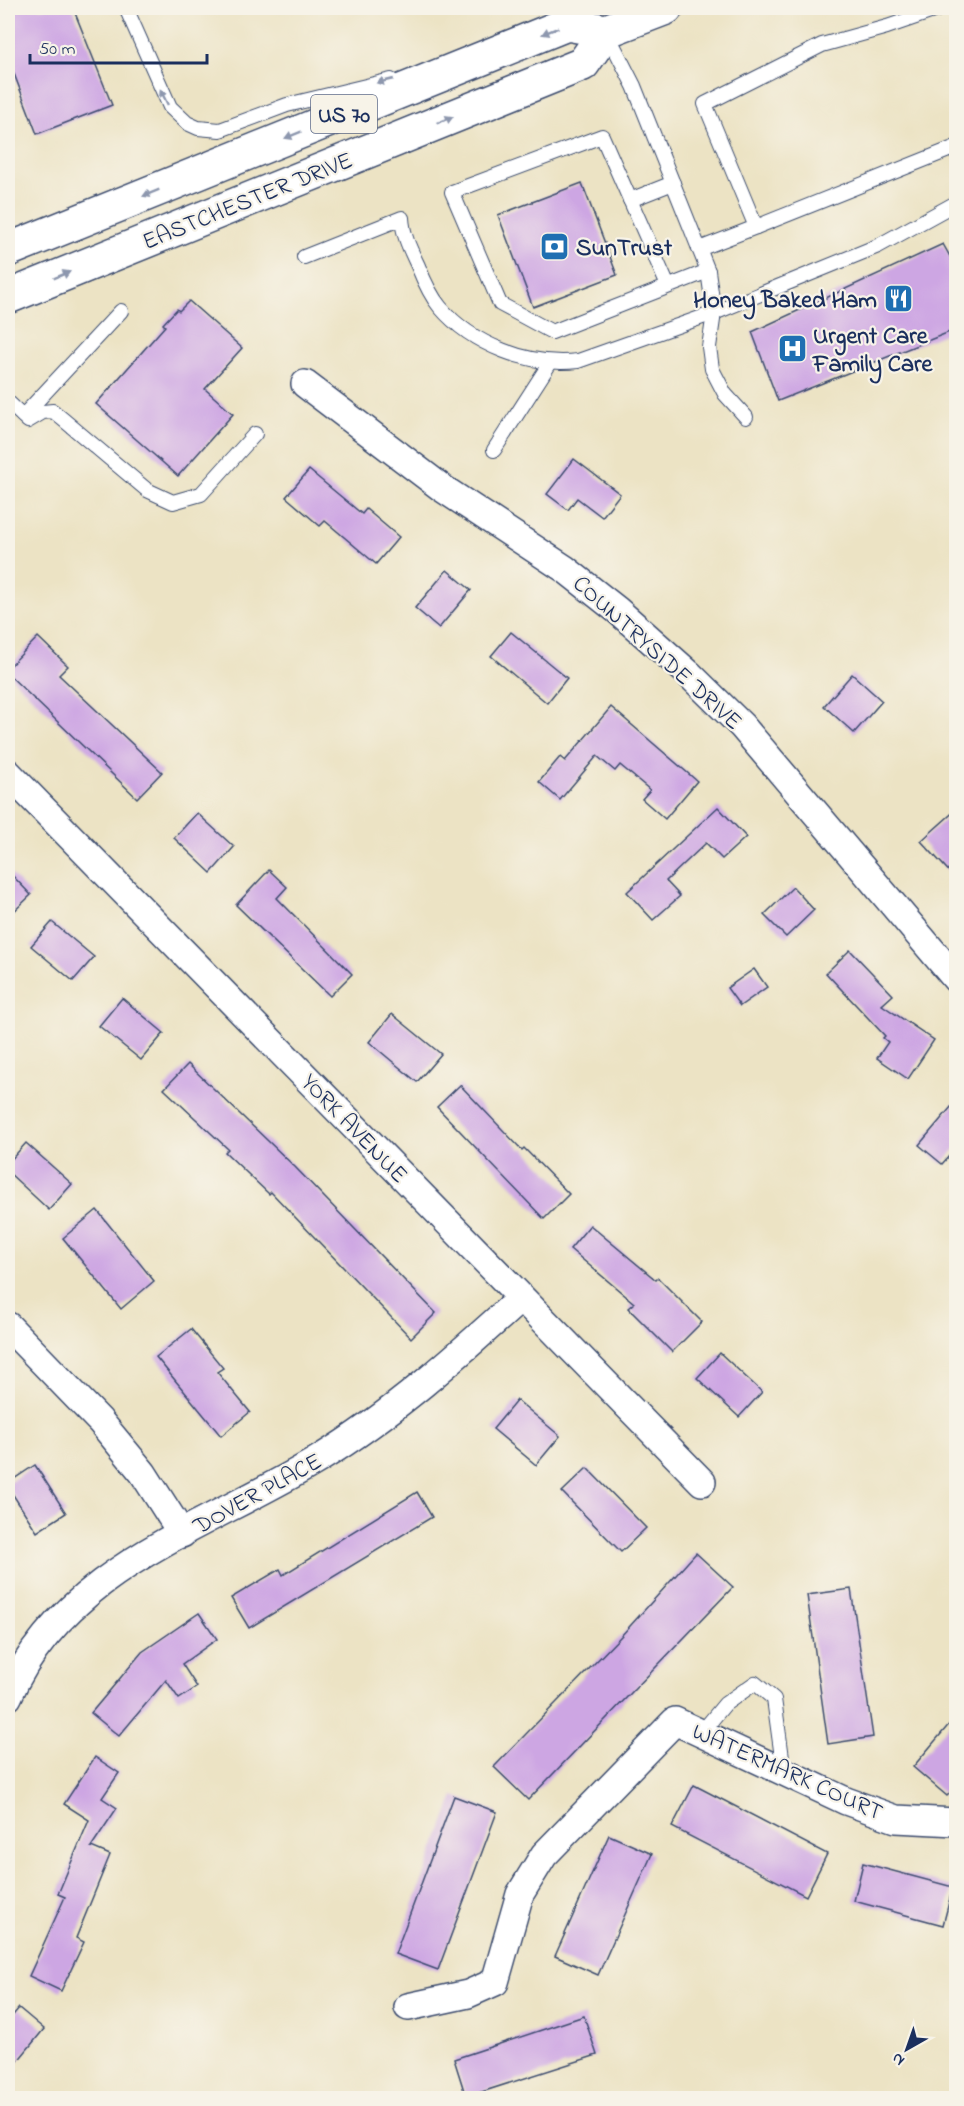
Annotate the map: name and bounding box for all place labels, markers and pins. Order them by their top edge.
bank icon: SunTrust [539,231,571,263]
place label: SunTrust [576,232,673,267]
restaurant icon: Honey Baked Ham [882,283,914,315]
place label: Honey Baked Ham [693,284,877,320]
place label: Urgent Care Family Care [812,320,933,384]
hospital icon: Urgent Care Family Care [776,333,808,365]

